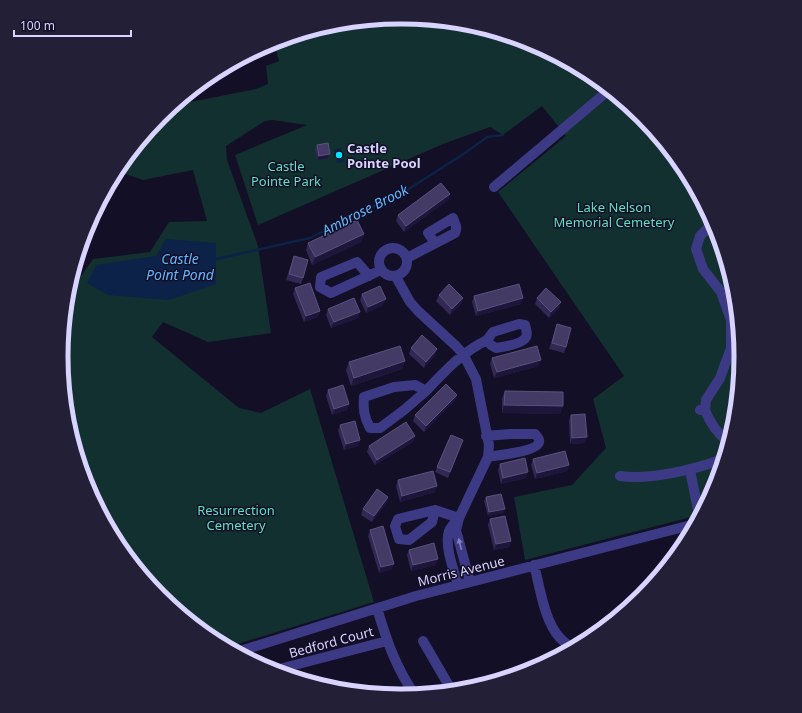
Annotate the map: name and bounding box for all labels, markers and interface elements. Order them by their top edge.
scale bar [14,12,131,38]
text: 100 m [20,17,55,34]
place label: Castle Pointe Pool [347,139,421,172]
marker: Castle Pointe Pool [334,150,344,160]
park label: Castle Pointe Park [251,157,321,190]
water label: Ambrose Brook [317,179,412,240]
park label: Lake Nelson Memorial Cemetery [554,198,675,231]
water label: Castle Point Pond [146,249,215,284]
park label: Resurrection Cemetery [197,501,275,534]
one-way arrow [456,538,462,551]
street label: Morris Avenue [416,552,506,590]
street label: Bedford Court [287,622,376,662]

